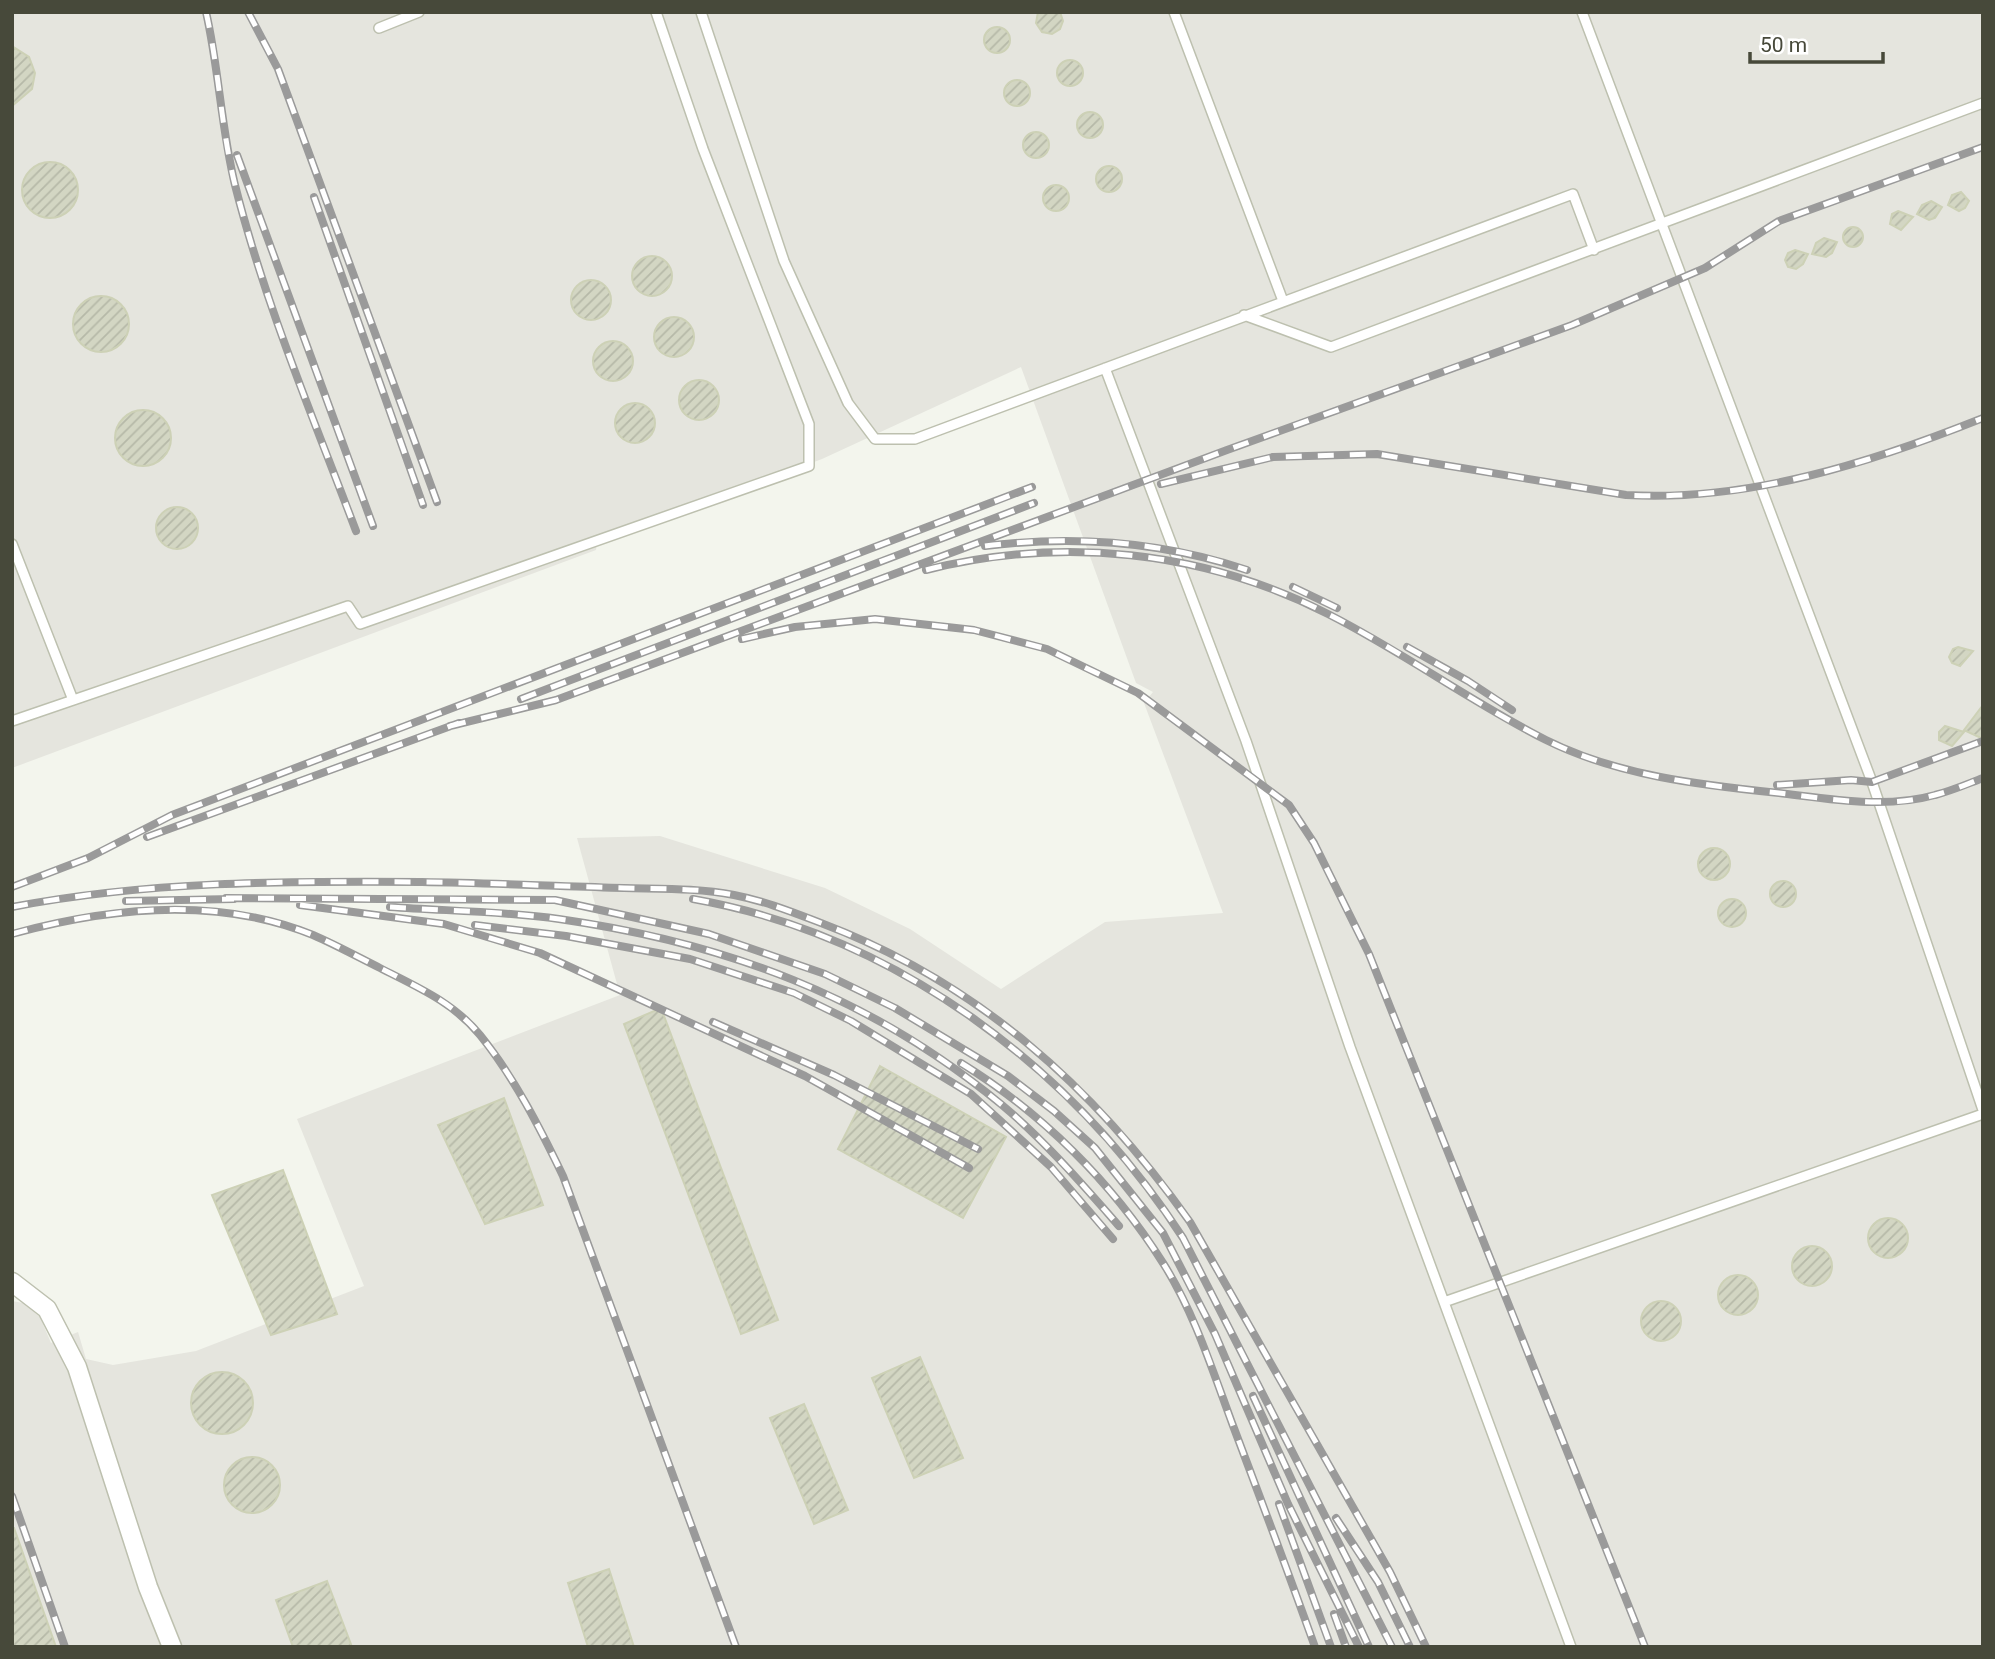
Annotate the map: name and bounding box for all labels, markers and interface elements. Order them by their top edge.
scale bar [1750,21,1883,65]
text: 50 m [1760,33,1807,57]

